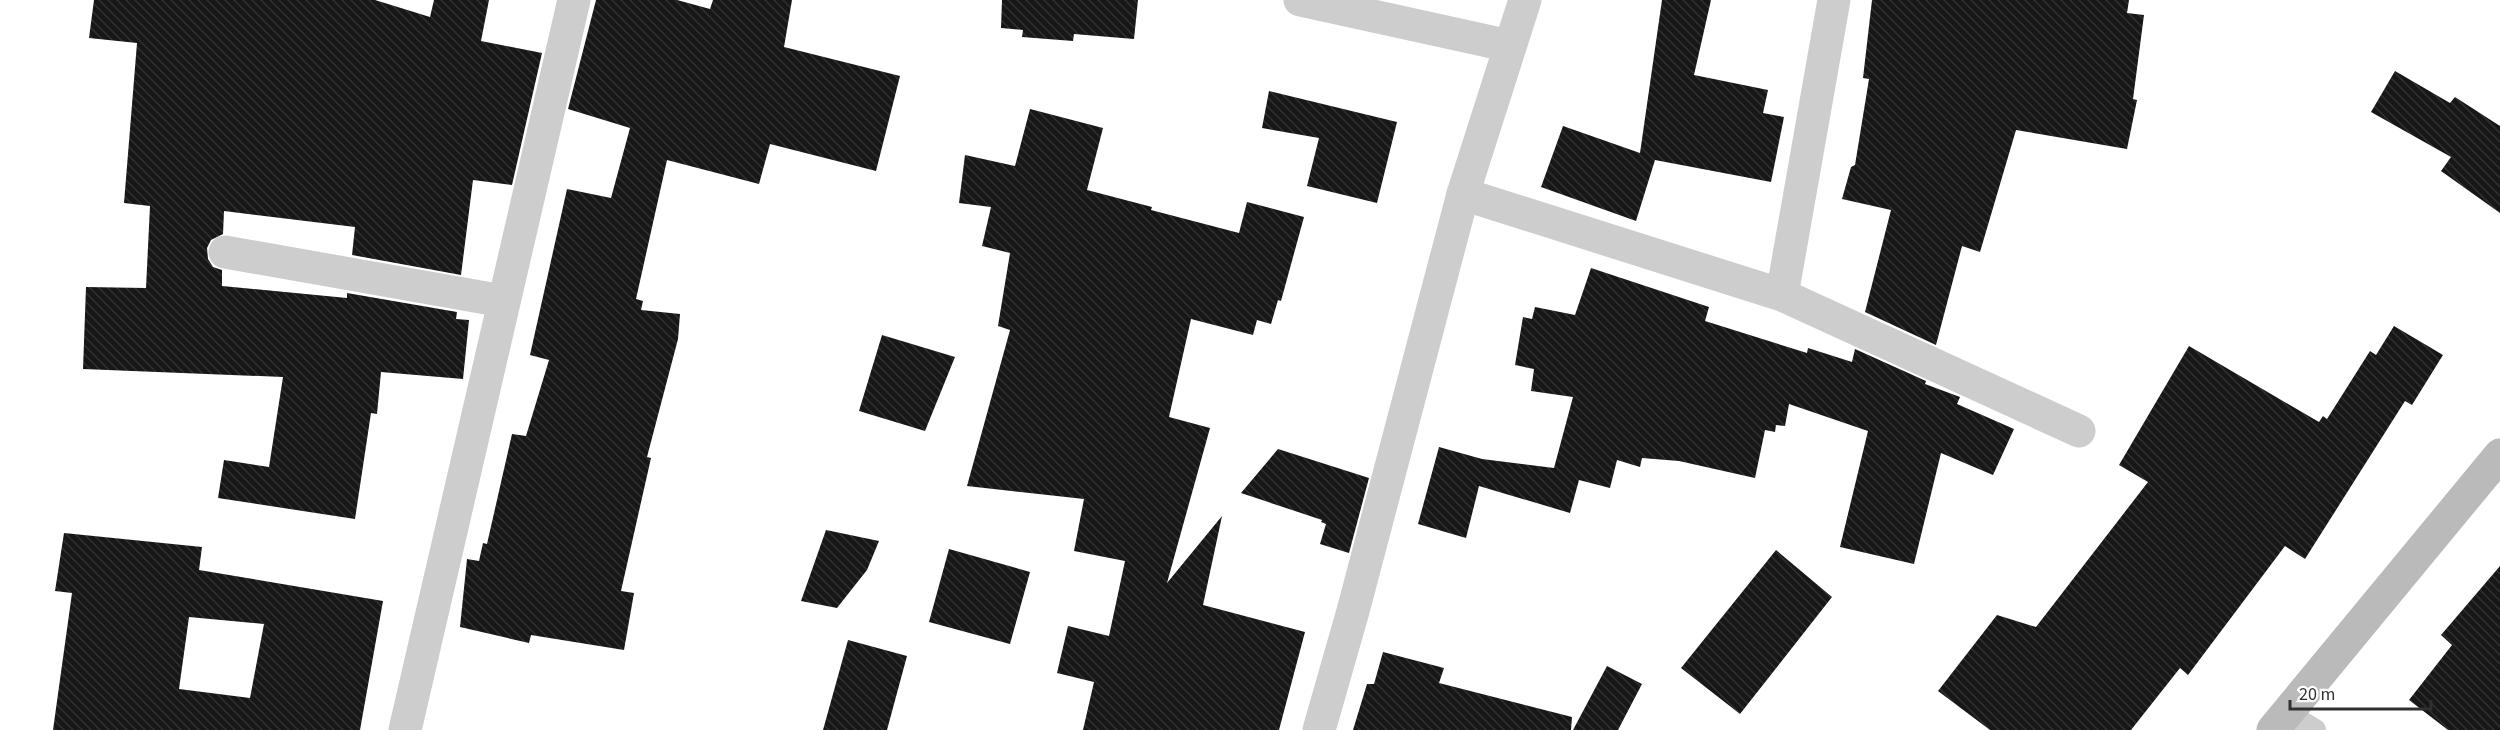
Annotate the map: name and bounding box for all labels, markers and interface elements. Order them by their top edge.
scale bar [2290,673,2431,711]
text: 20 m [2299,682,2335,707]

